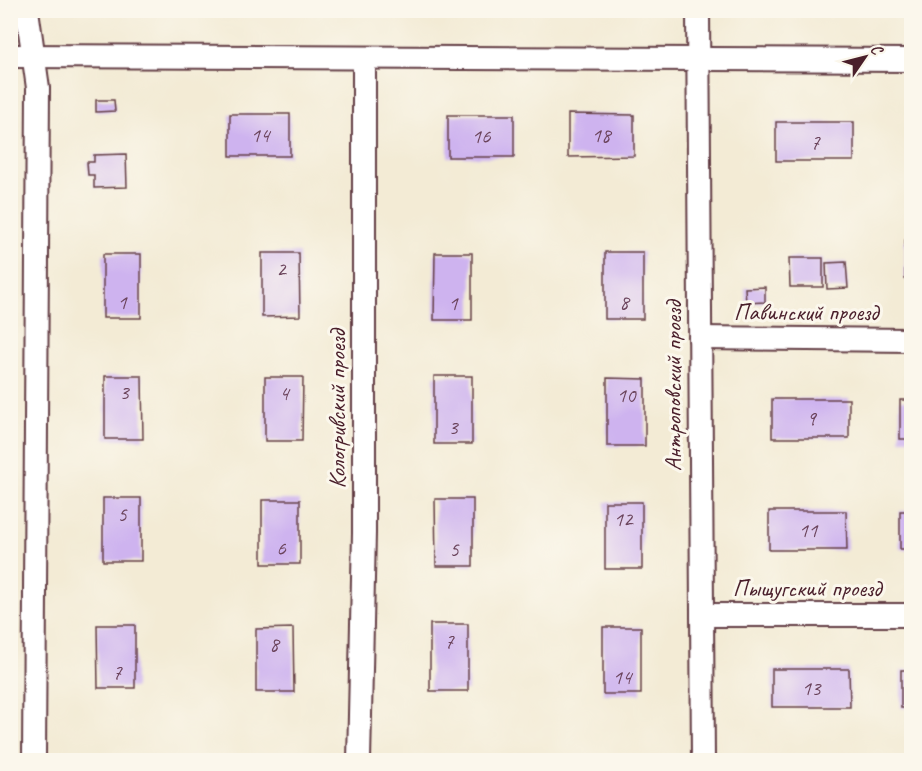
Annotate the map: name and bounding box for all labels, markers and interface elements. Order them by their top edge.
north arrow [835,27,895,87]
text: С [866,40,888,60]
house number: 14 [251,122,272,148]
house number: 18 [592,122,613,148]
house number: 16 [472,123,491,149]
house number: 7 [810,129,821,155]
house number: 2 [276,256,287,282]
house number: 1 [117,289,128,315]
house number: 8 [619,289,631,315]
house number: 1 [448,290,459,316]
street label: Павинский проезд [734,297,881,327]
street label: Антроповский проезд [658,298,688,471]
street label: Кологривский проезд [322,327,352,488]
house number: 3 [119,379,130,405]
house number: 4 [279,380,291,406]
house number: 10 [617,382,637,408]
house number: 9 [806,405,817,431]
house number: 3 [448,414,459,440]
house number: 5 [117,501,128,527]
house number: 12 [614,506,634,532]
house number: 11 [799,517,819,543]
house number: 6 [276,535,286,561]
house number: 5 [449,536,460,562]
street label: Пыщугский проезд [733,573,884,603]
house number: 7 [444,628,455,654]
house number: 8 [269,631,281,657]
house number: 7 [112,659,123,685]
house number: 14 [613,664,634,690]
house number: 13 [802,675,822,701]

